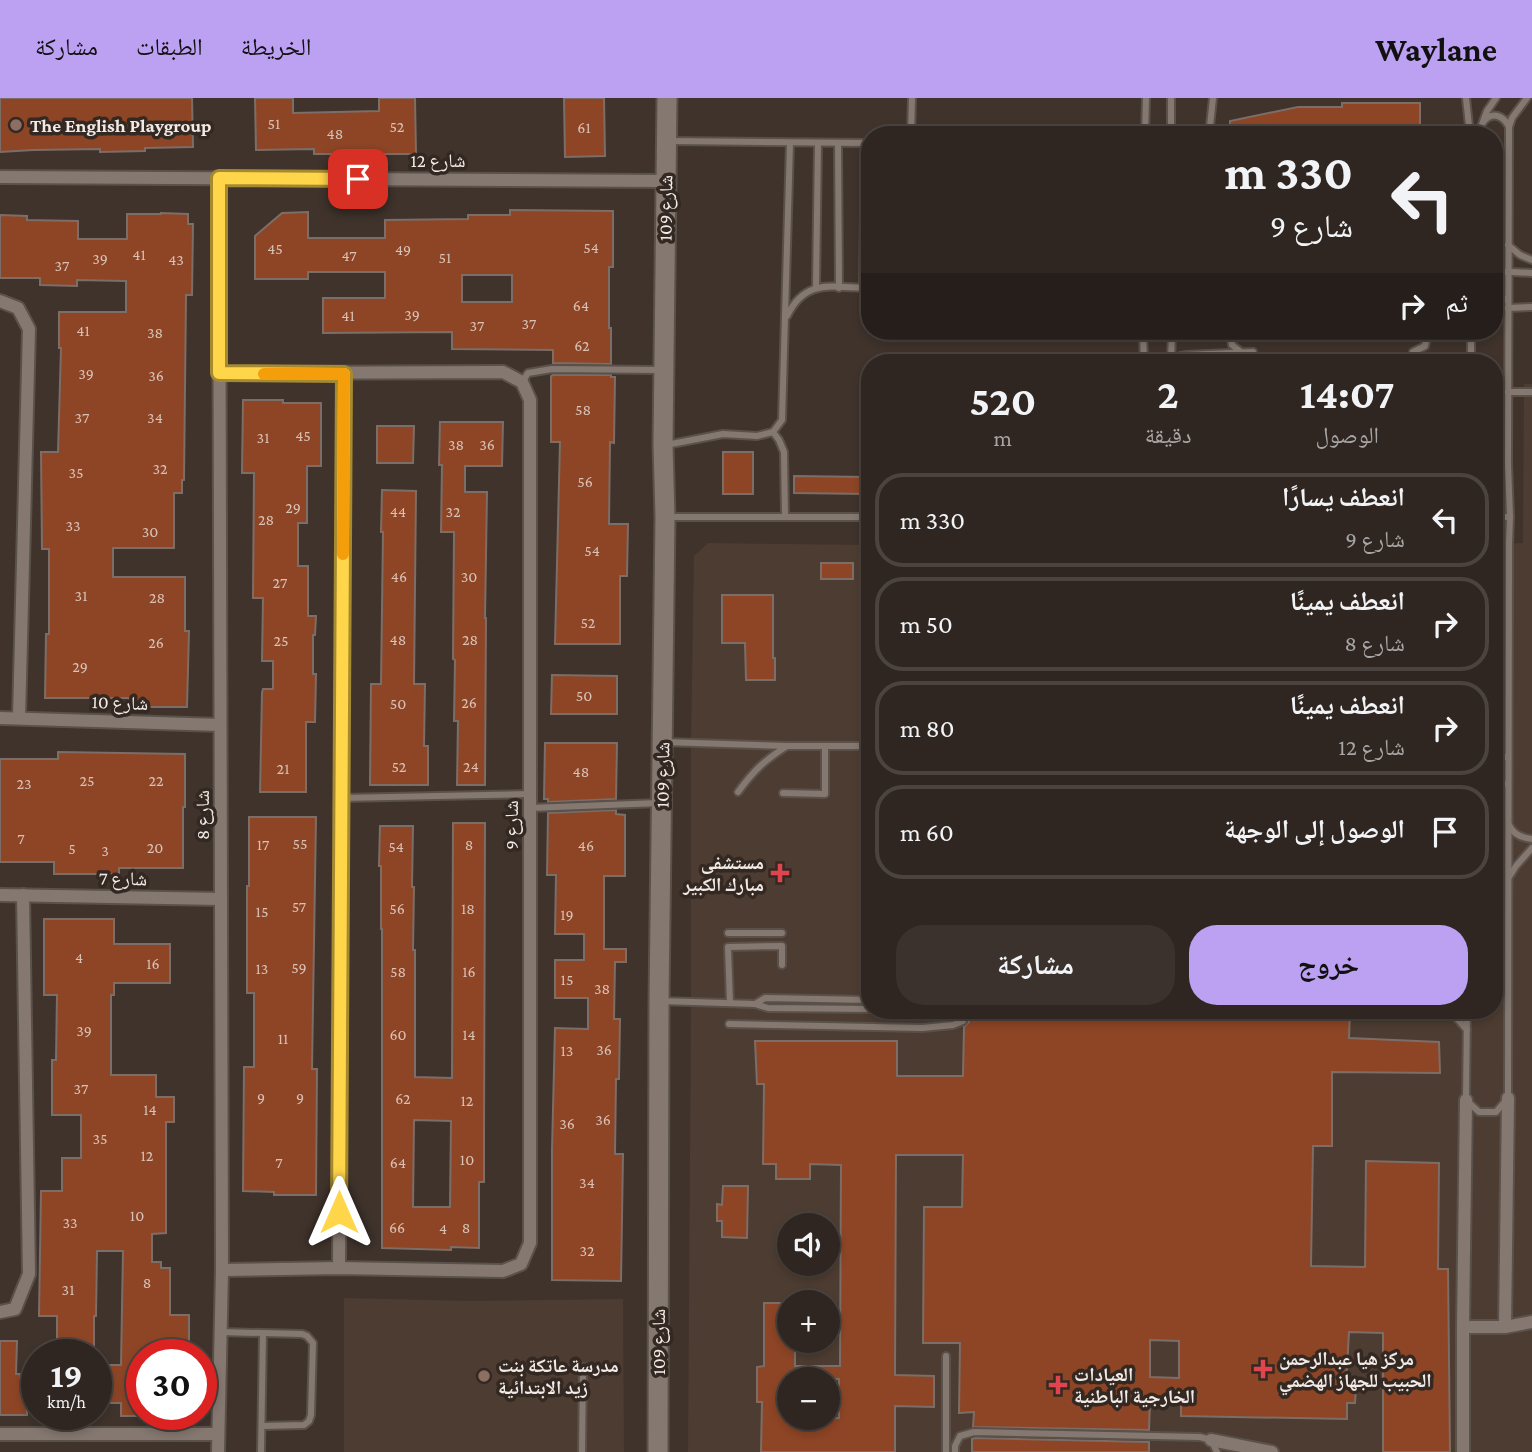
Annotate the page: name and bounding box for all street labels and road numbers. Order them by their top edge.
street label: شارع 12 [410,150,466,172]
street label: شارع 109 [654,175,678,241]
street label: شارع 10 [91,691,149,715]
street label: شارع 109 [651,742,675,808]
street label: شارع 8 [192,790,214,840]
street label: شارع 9 [501,800,523,850]
street label: شارع 7 [99,868,147,890]
street label: شارع 109 [648,1309,670,1375]

